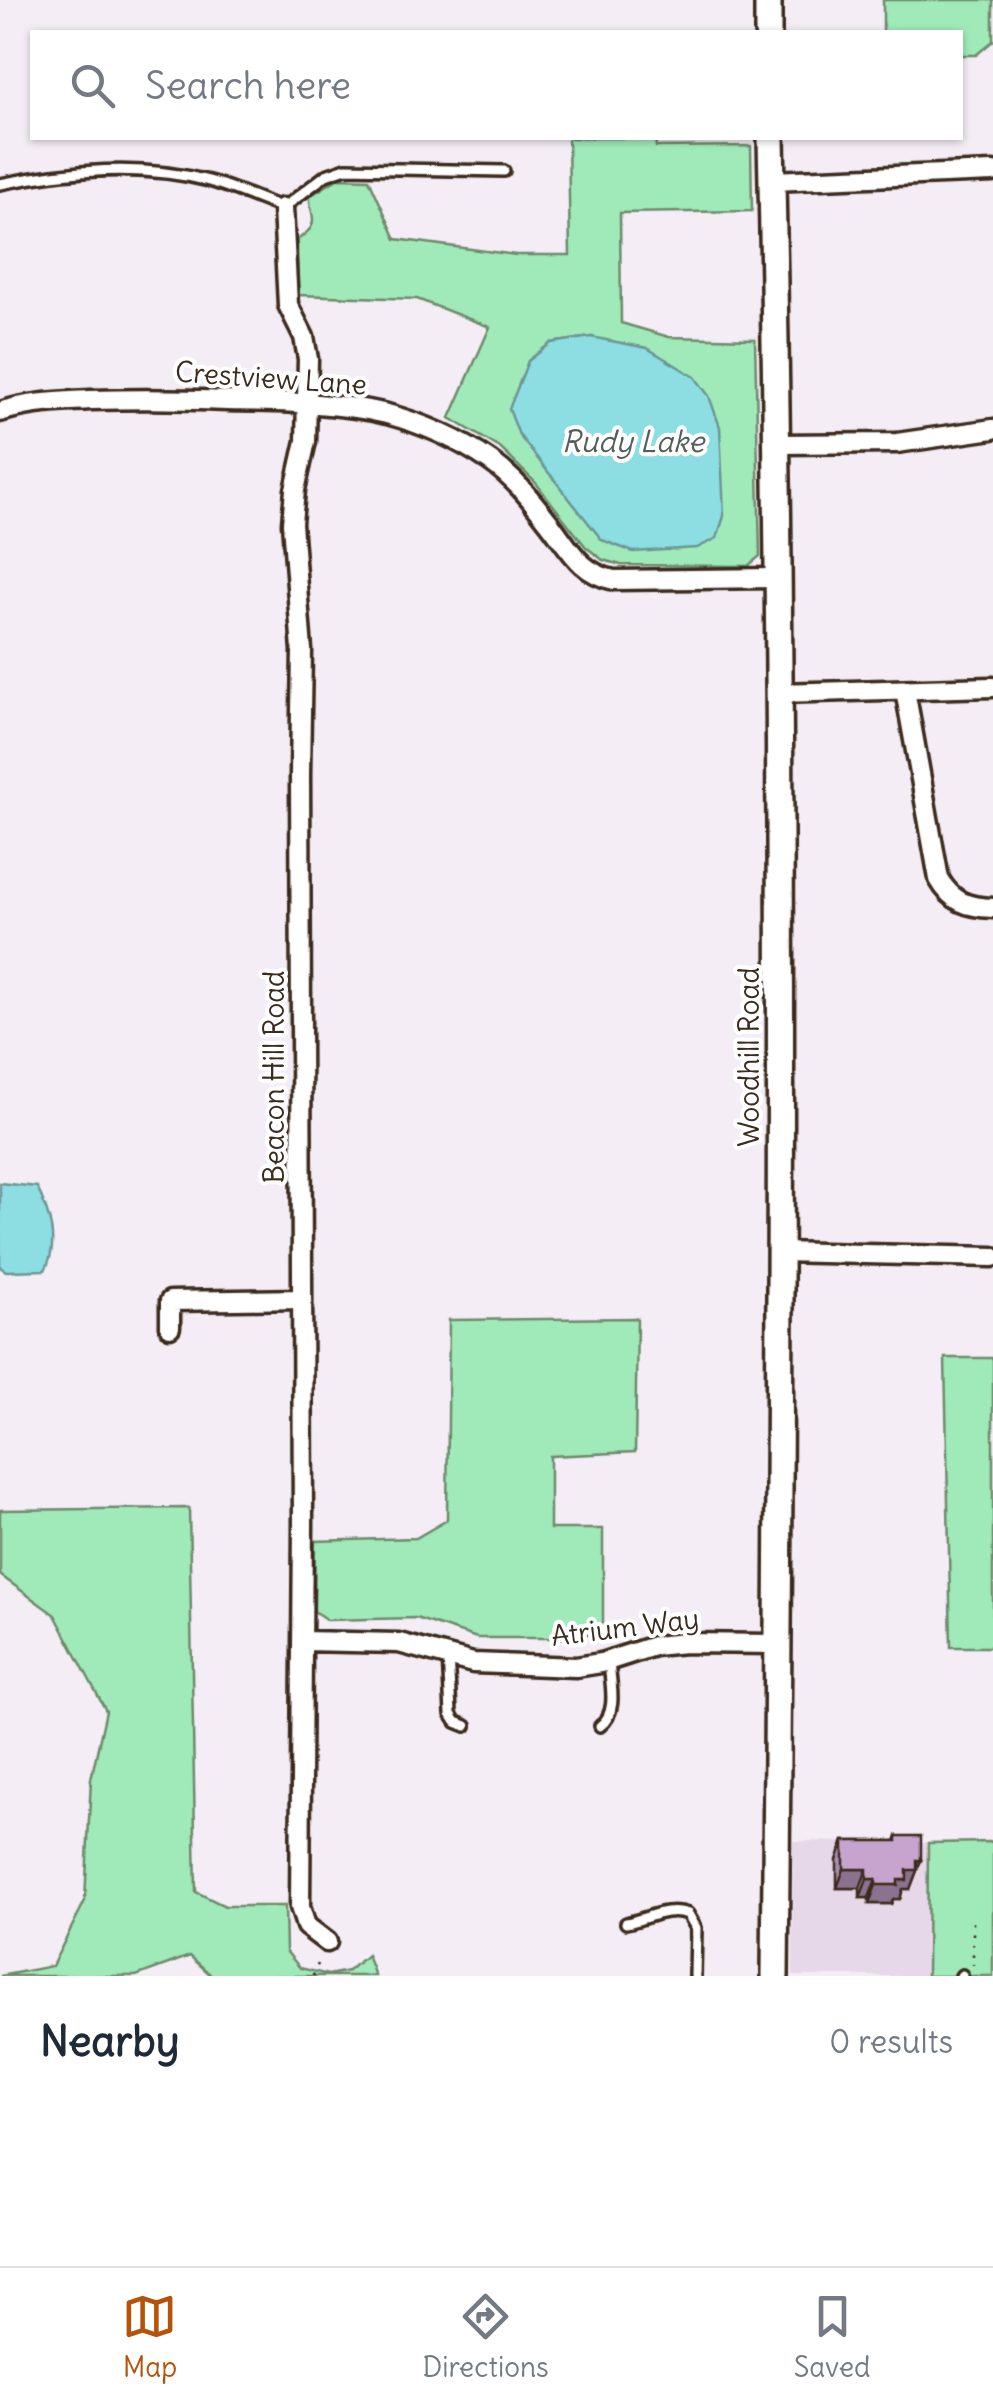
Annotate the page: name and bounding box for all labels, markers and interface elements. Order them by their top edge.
search box [30,30,963,140]
icon: search [65,58,120,113]
text: Search here [145,62,351,109]
street label: Crestview Lane [174,353,368,403]
water label: Rudy Lake [562,422,706,460]
street label: Woodhill Road [731,967,767,1147]
street label: Beacon Hill Road [256,970,292,1184]
street label: Atrium Way [549,1600,701,1654]
text: Nearby [40,2015,179,2067]
text: 0 results [829,2021,953,2062]
tab: Map [122,2289,177,2385]
tab: Directions [422,2289,549,2385]
tab: Saved [794,2289,871,2385]

